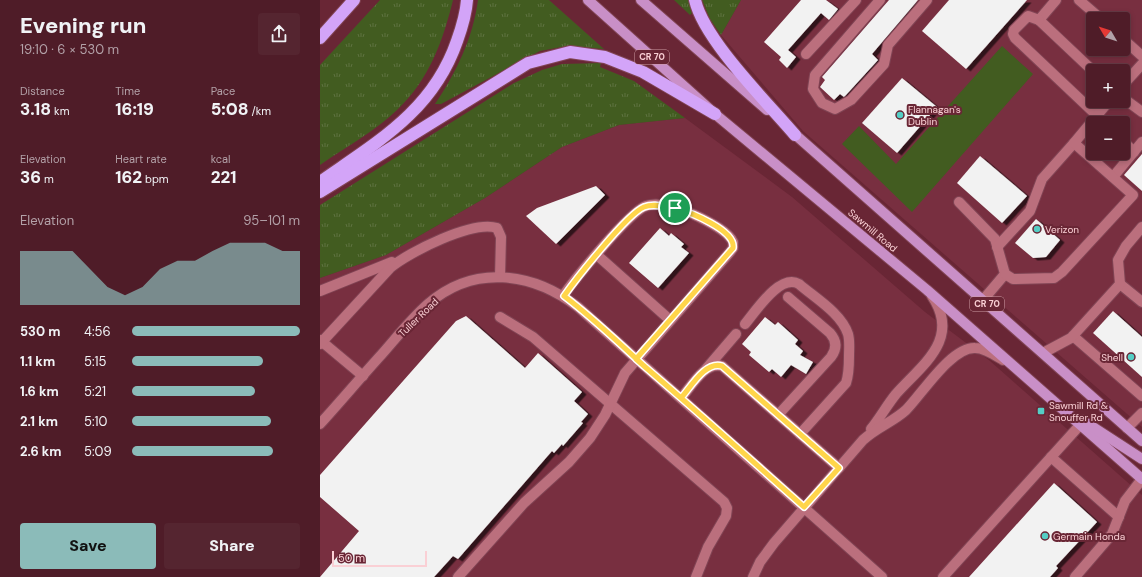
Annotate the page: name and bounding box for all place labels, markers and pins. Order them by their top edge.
place label: Flannagan's Dublin [908,103,961,128]
marker: Flannagan's Dublin [895,110,905,120]
pin [658,191,692,225]
place label: Verizon [1045,223,1079,236]
marker: Verizon [1032,224,1042,234]
place label: Shell [1101,351,1123,364]
marker: Shell [1126,352,1136,362]
place label: Sawmill Rd & Snouffer Rd [1049,399,1109,424]
marker: Sawmill Rd & Snouffer Rd [1036,406,1046,416]
place label: Germain Honda [1053,530,1125,543]
marker: Germain Honda [1040,531,1050,541]

